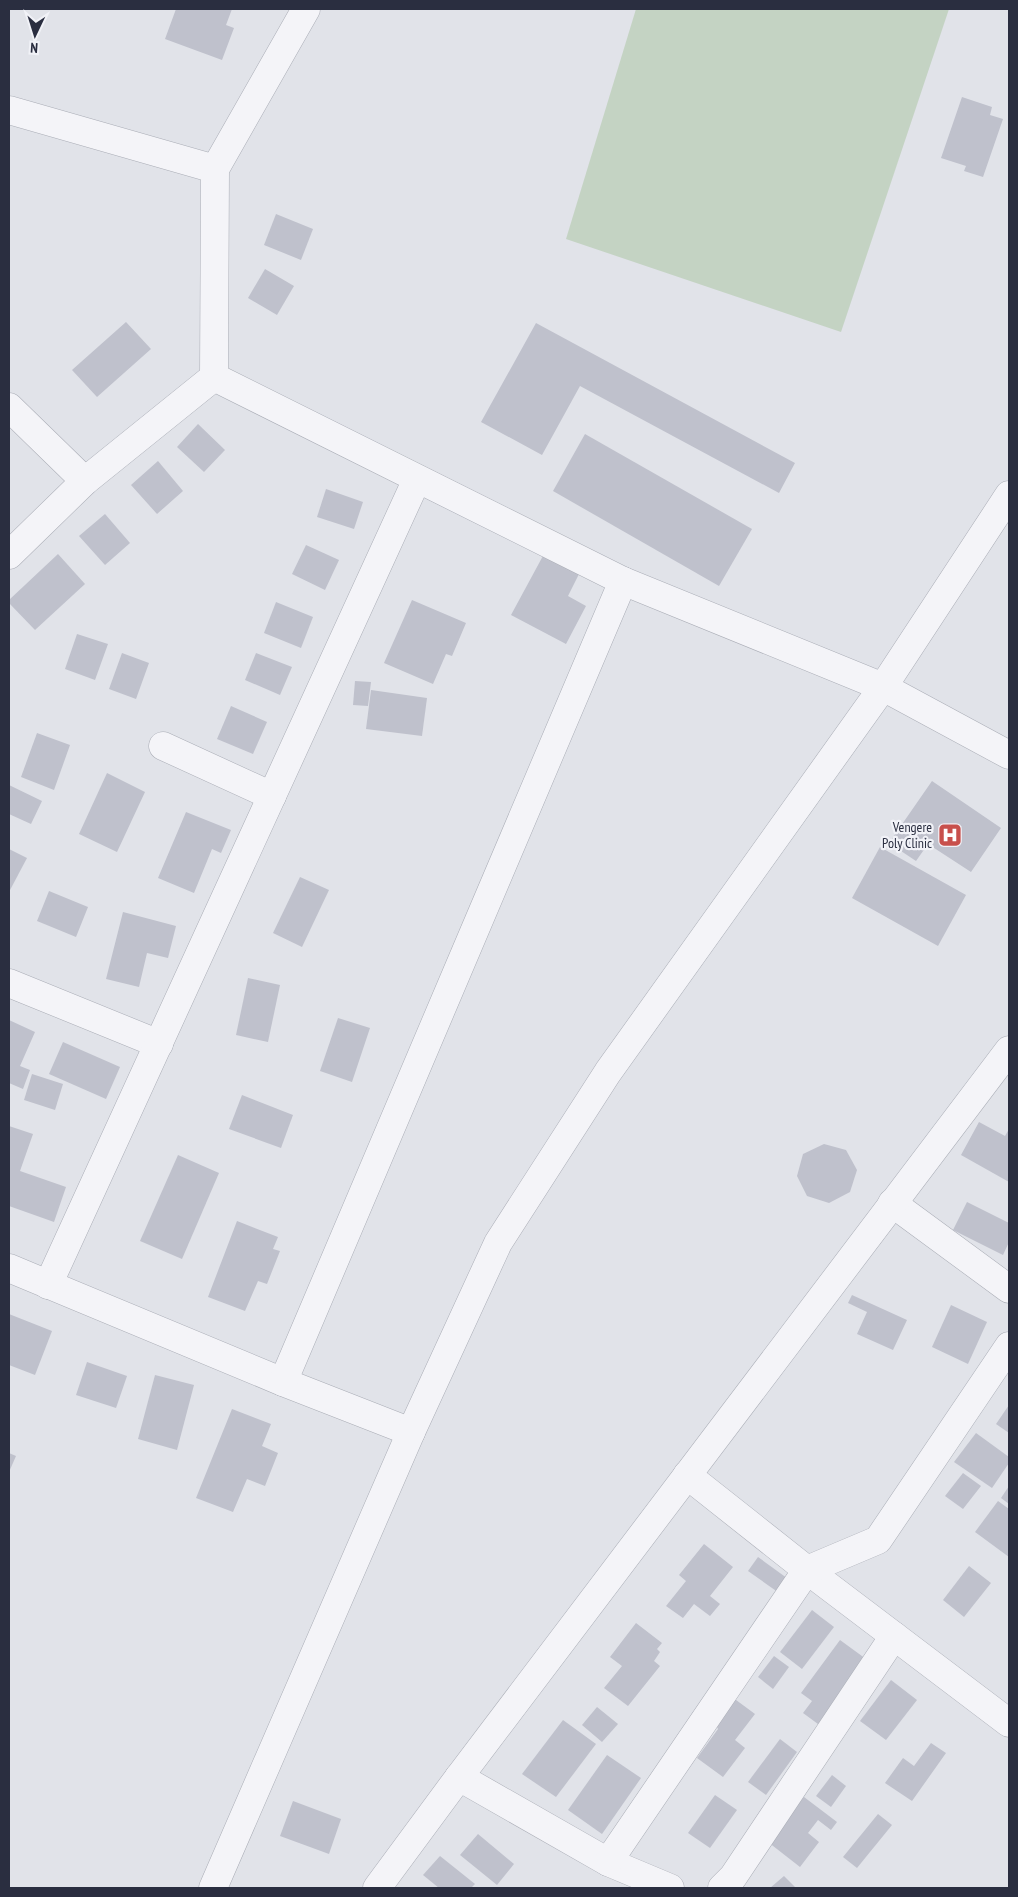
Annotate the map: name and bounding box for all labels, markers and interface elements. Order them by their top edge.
north arrow [10,10,60,60]
text: N [30,39,38,57]
place label: Vengere Poly Clinic [882,818,932,852]
hospital icon: Vengere Poly Clinic [937,822,963,848]

